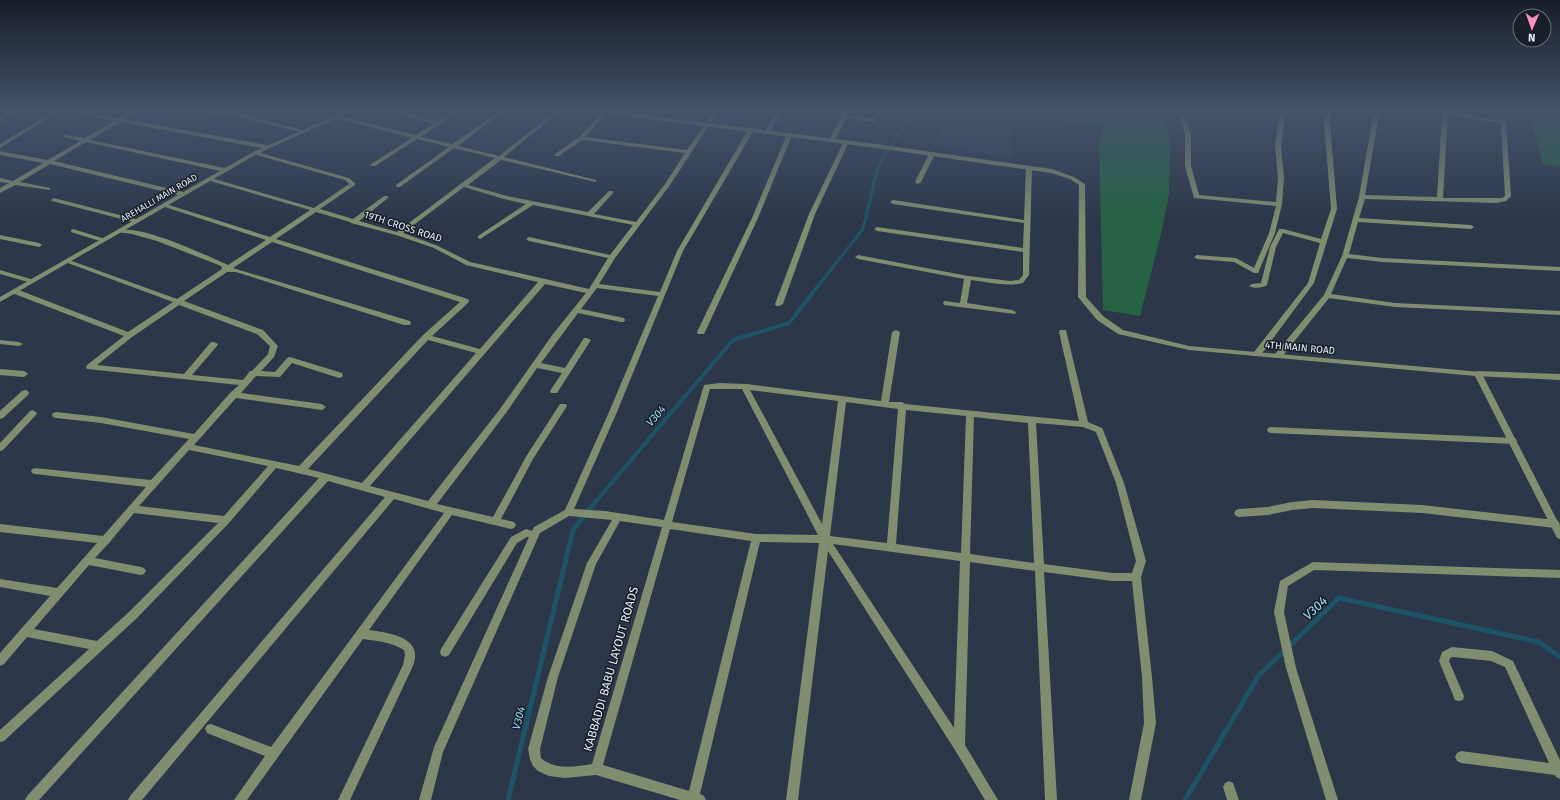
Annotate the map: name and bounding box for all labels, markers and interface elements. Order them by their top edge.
north arrow [1512,8,1552,48]
text: N [1528,31,1536,44]
street label: AREHALLI MAIN ROAD [119,172,199,224]
street label: 19TH CROSS ROAD [363,209,443,245]
street label: 4TH MAIN ROAD [1264,339,1336,357]
water label: V304 [643,403,669,429]
street label: KABBADDI BABU LAYOUT ROADS [581,585,641,753]
water label: V304 [1300,593,1330,623]
water label: V304 [510,705,528,731]

